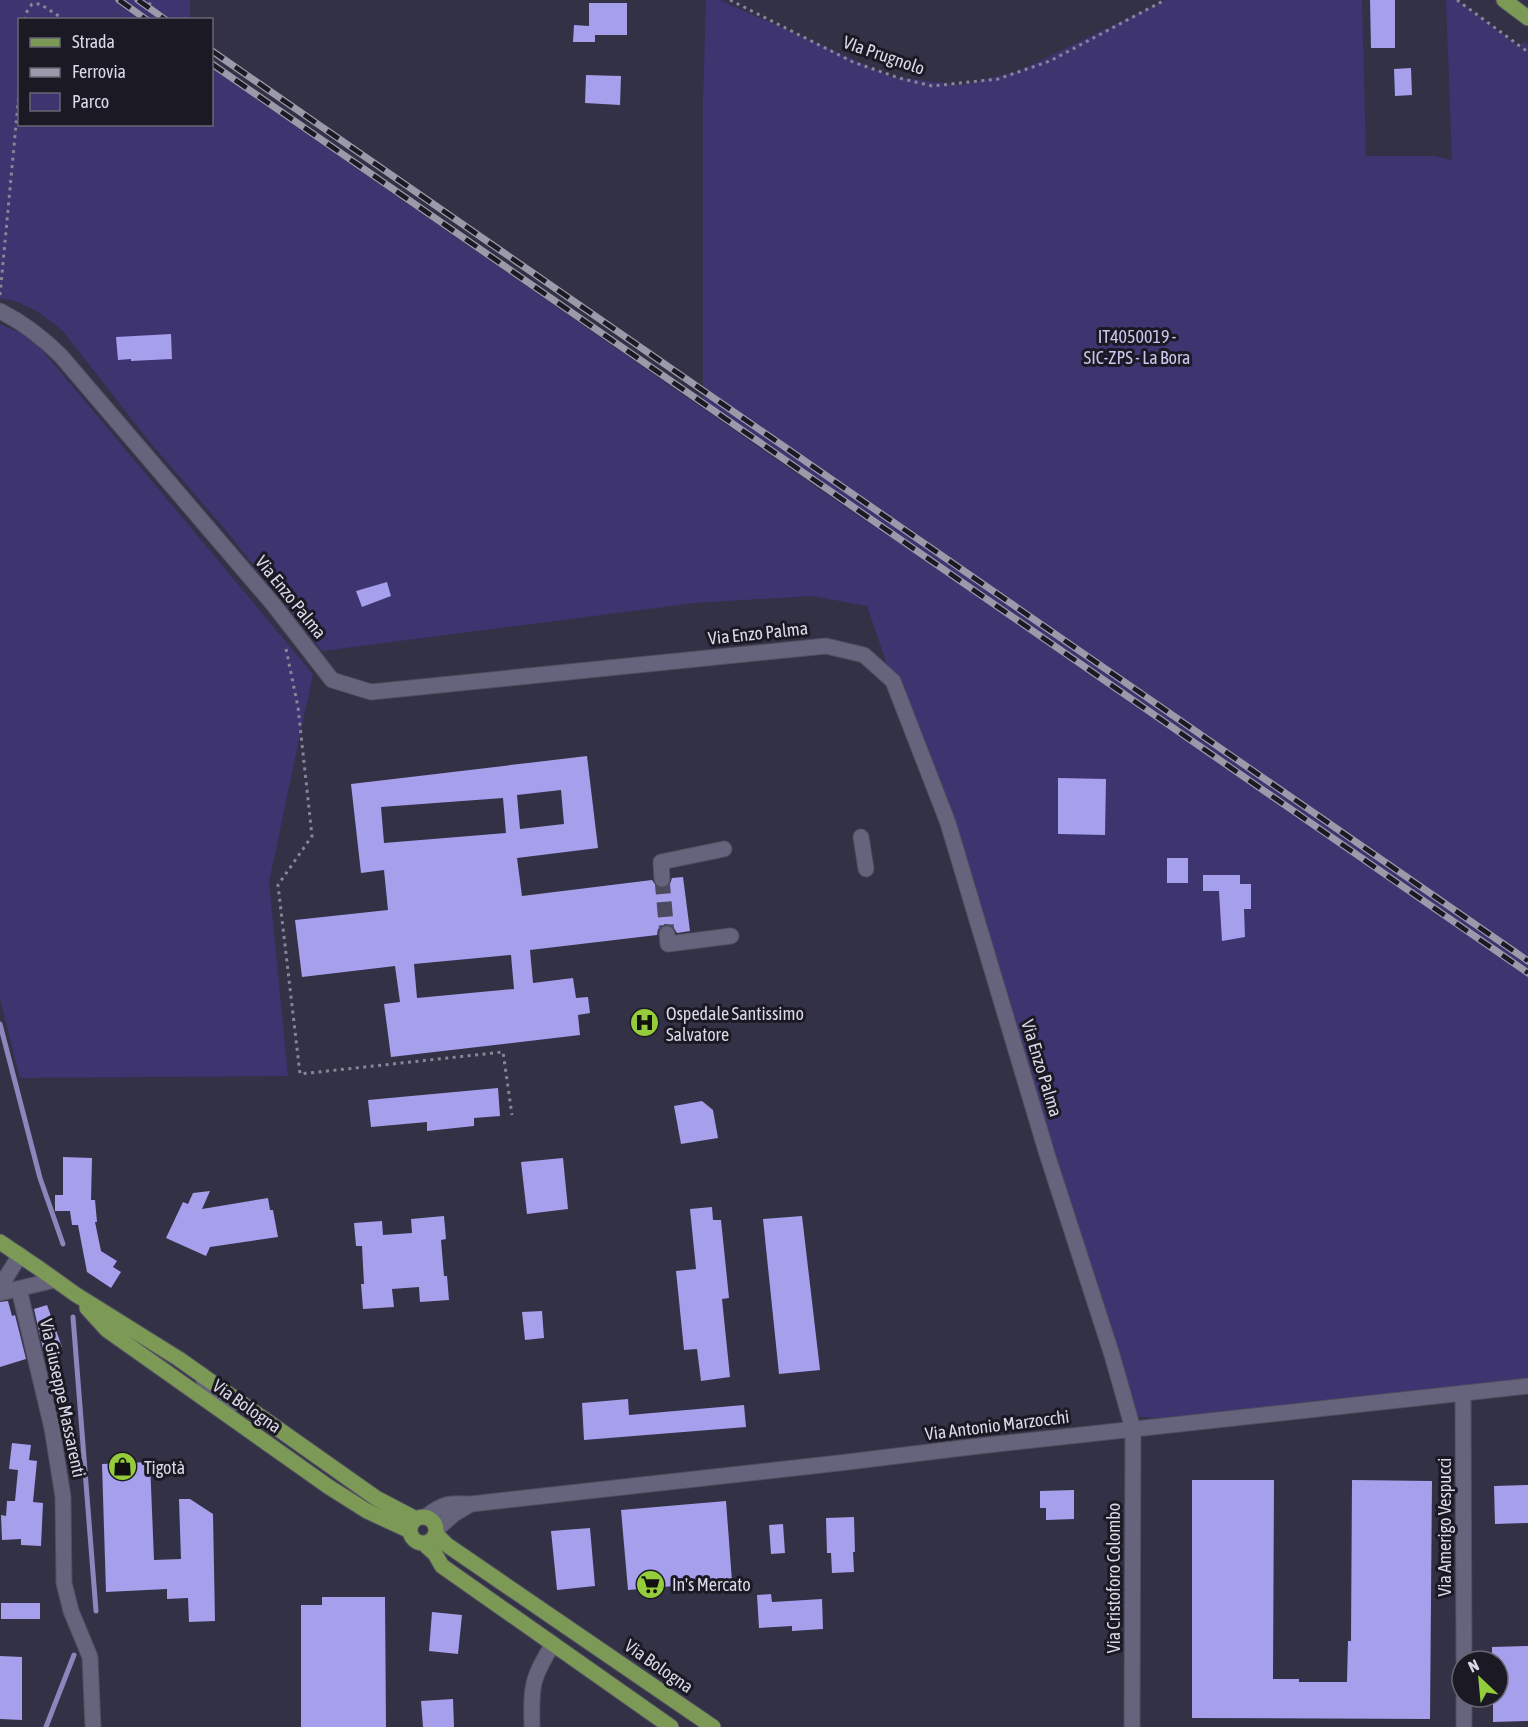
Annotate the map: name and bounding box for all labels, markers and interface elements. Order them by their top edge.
legend [18,18,213,126]
text: Strada [72,31,115,52]
street label: VIa Prugnolo [840,31,928,79]
text: Ferrovia [72,61,126,82]
text: Parco [72,91,109,112]
park label: IT4050019 - SIC-ZPS - La Bora [1084,326,1190,368]
street label: Via Enzo Palma [251,551,331,643]
street label: Via Enzo Palma [707,617,809,649]
place label: Ospedale Santissimo Salvatore [666,1003,804,1045]
hospital icon: Ospedale Santissimo Salvatore [629,1007,661,1039]
street label: Via Enzo Palma [1017,1017,1067,1119]
street label: Via Giuseppe Massarenti [36,1317,90,1479]
street label: Via Bologna [209,1375,285,1437]
street label: Via Antonio Marzocchi [924,1406,1070,1444]
shop icon: Tigotà [107,1451,139,1483]
place label: Tigotà [144,1457,185,1478]
street label: Via Amerigo Vespucci [1434,1458,1455,1597]
street label: Via Cristoforo Colombo [1103,1503,1124,1653]
supermarket icon: In's Mercato [635,1568,667,1600]
place label: In's Mercato [672,1574,751,1595]
street label: Via Bologna [621,1635,697,1697]
north arrow [1450,1649,1510,1709]
text: N [1465,1655,1482,1676]

